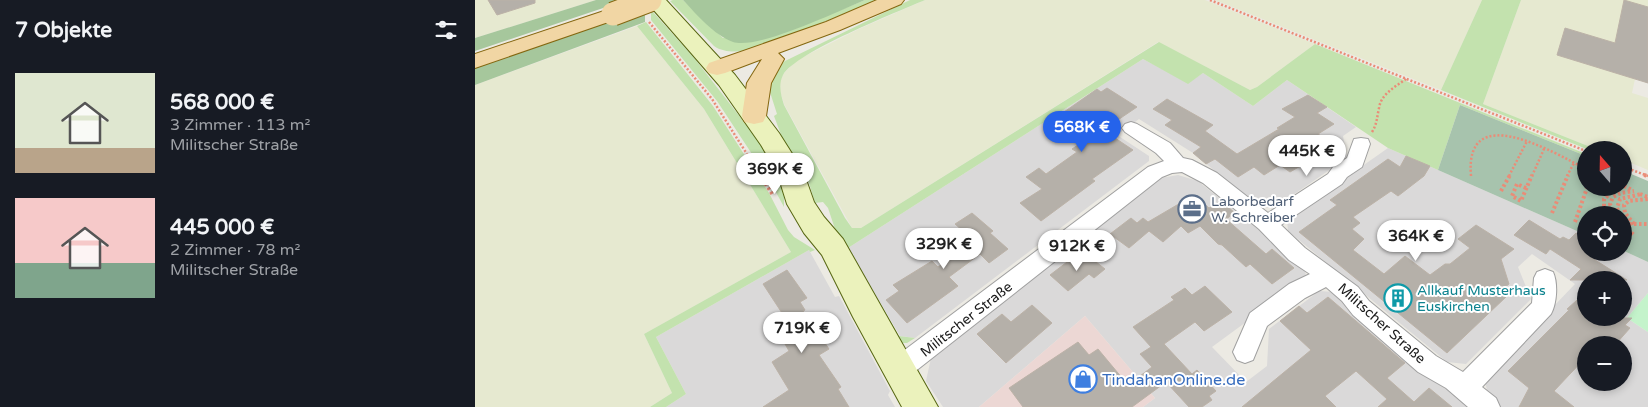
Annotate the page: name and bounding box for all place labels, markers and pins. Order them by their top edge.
pin: 568K € [1041,110,1123,153]
pin: 445K € [1266,134,1348,177]
pin: 369K € [734,152,816,195]
place label: Laborbedarf W. Schreiber [1211,193,1296,226]
office icon: Laborbedarf W. Schreiber [1177,194,1207,224]
pin: 364K € [1375,220,1457,262]
pin: 329K € [903,228,985,270]
pin: 912K € [1036,230,1118,272]
place label: Allkauf Musterhaus Euskirchen [1417,282,1546,315]
building icon: Allkauf Musterhaus Euskirchen [1383,283,1413,313]
pin: 719K € [761,312,843,354]
shop icon: TindahanOnline.de [1068,364,1098,394]
place label: TindahanOnline.de [1102,370,1245,390]

